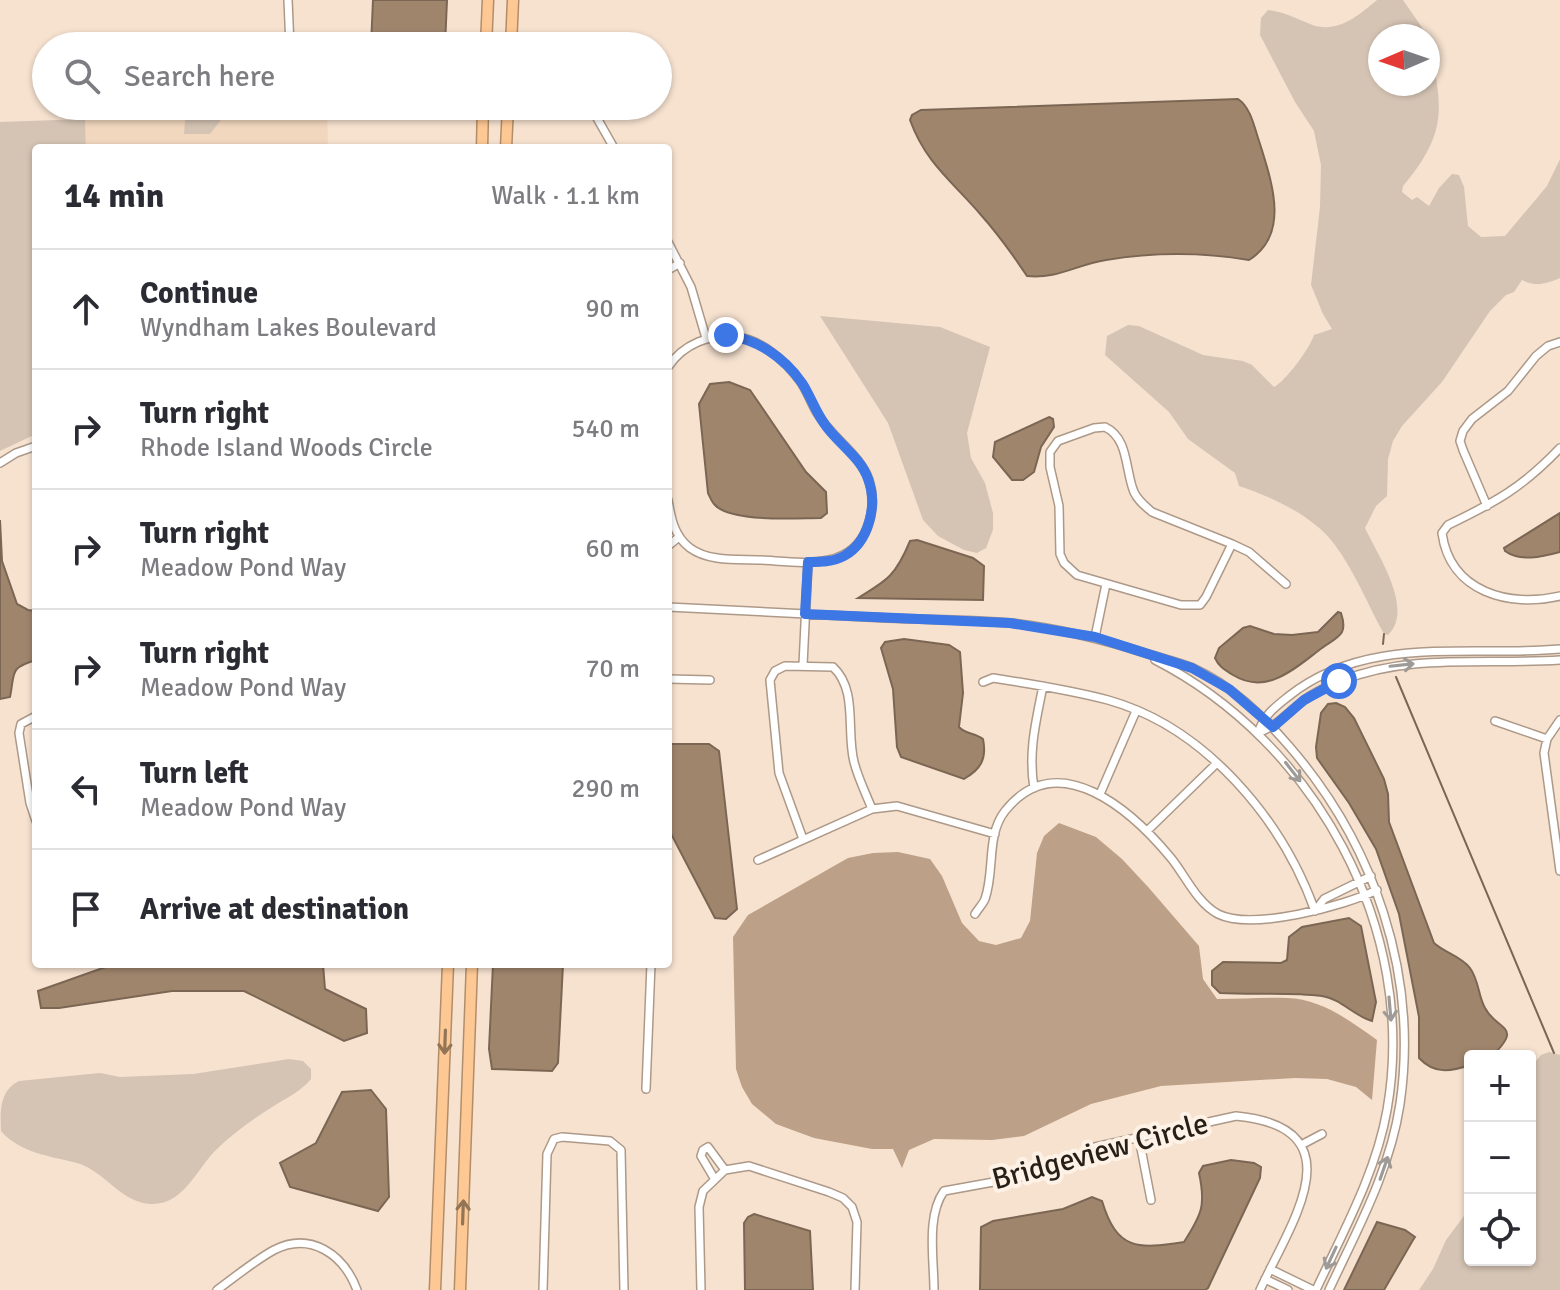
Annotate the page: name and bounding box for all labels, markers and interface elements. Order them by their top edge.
north arrow [1368,24,1440,96]
search box [32,32,672,120]
icon: search [60,54,104,98]
text: Search here [124,58,275,95]
text: 14 min [64,175,164,217]
text: Walk · 1.1 km [491,180,640,212]
text: Continue [140,275,258,312]
icon: ahead [64,287,108,331]
text: 90 m [585,293,640,325]
text: Wyndham Lakes Boulevard [140,312,437,344]
route end [708,317,744,353]
text: Turn right [140,395,269,432]
icon: right [64,407,108,451]
text: 540 m [571,413,640,445]
text: Rhode Island Woods Circle [140,432,433,464]
text: Turn right [140,515,269,552]
icon: right [64,527,108,571]
text: 60 m [585,533,640,565]
text: Meadow Pond Way [140,552,346,584]
text: Turn right [140,635,269,672]
icon: right [64,647,108,691]
text: 70 m [585,653,640,685]
one-way arrow [1388,658,1415,673]
route start [1321,663,1357,699]
text: Meadow Pond Way [140,672,346,704]
text: Turn left [140,755,249,792]
one-way arrow [1285,761,1302,782]
icon: left [64,767,108,811]
text: 290 m [571,773,640,805]
text: Meadow Pond Way [140,792,346,824]
icon: arrive [64,887,108,931]
text: Arrive at destination [140,891,409,928]
one-way arrow [1383,995,1398,1022]
one-way arrow [437,1028,452,1055]
map controls [1464,1050,1536,1266]
button: + [1464,1050,1536,1122]
street label: Bridgeview Circle [988,1105,1212,1198]
button: − [1464,1122,1536,1194]
one-way arrow [1378,1156,1393,1181]
button: locate [1464,1194,1536,1266]
one-way arrow [455,1199,470,1226]
one-way arrow [1323,1245,1338,1269]

